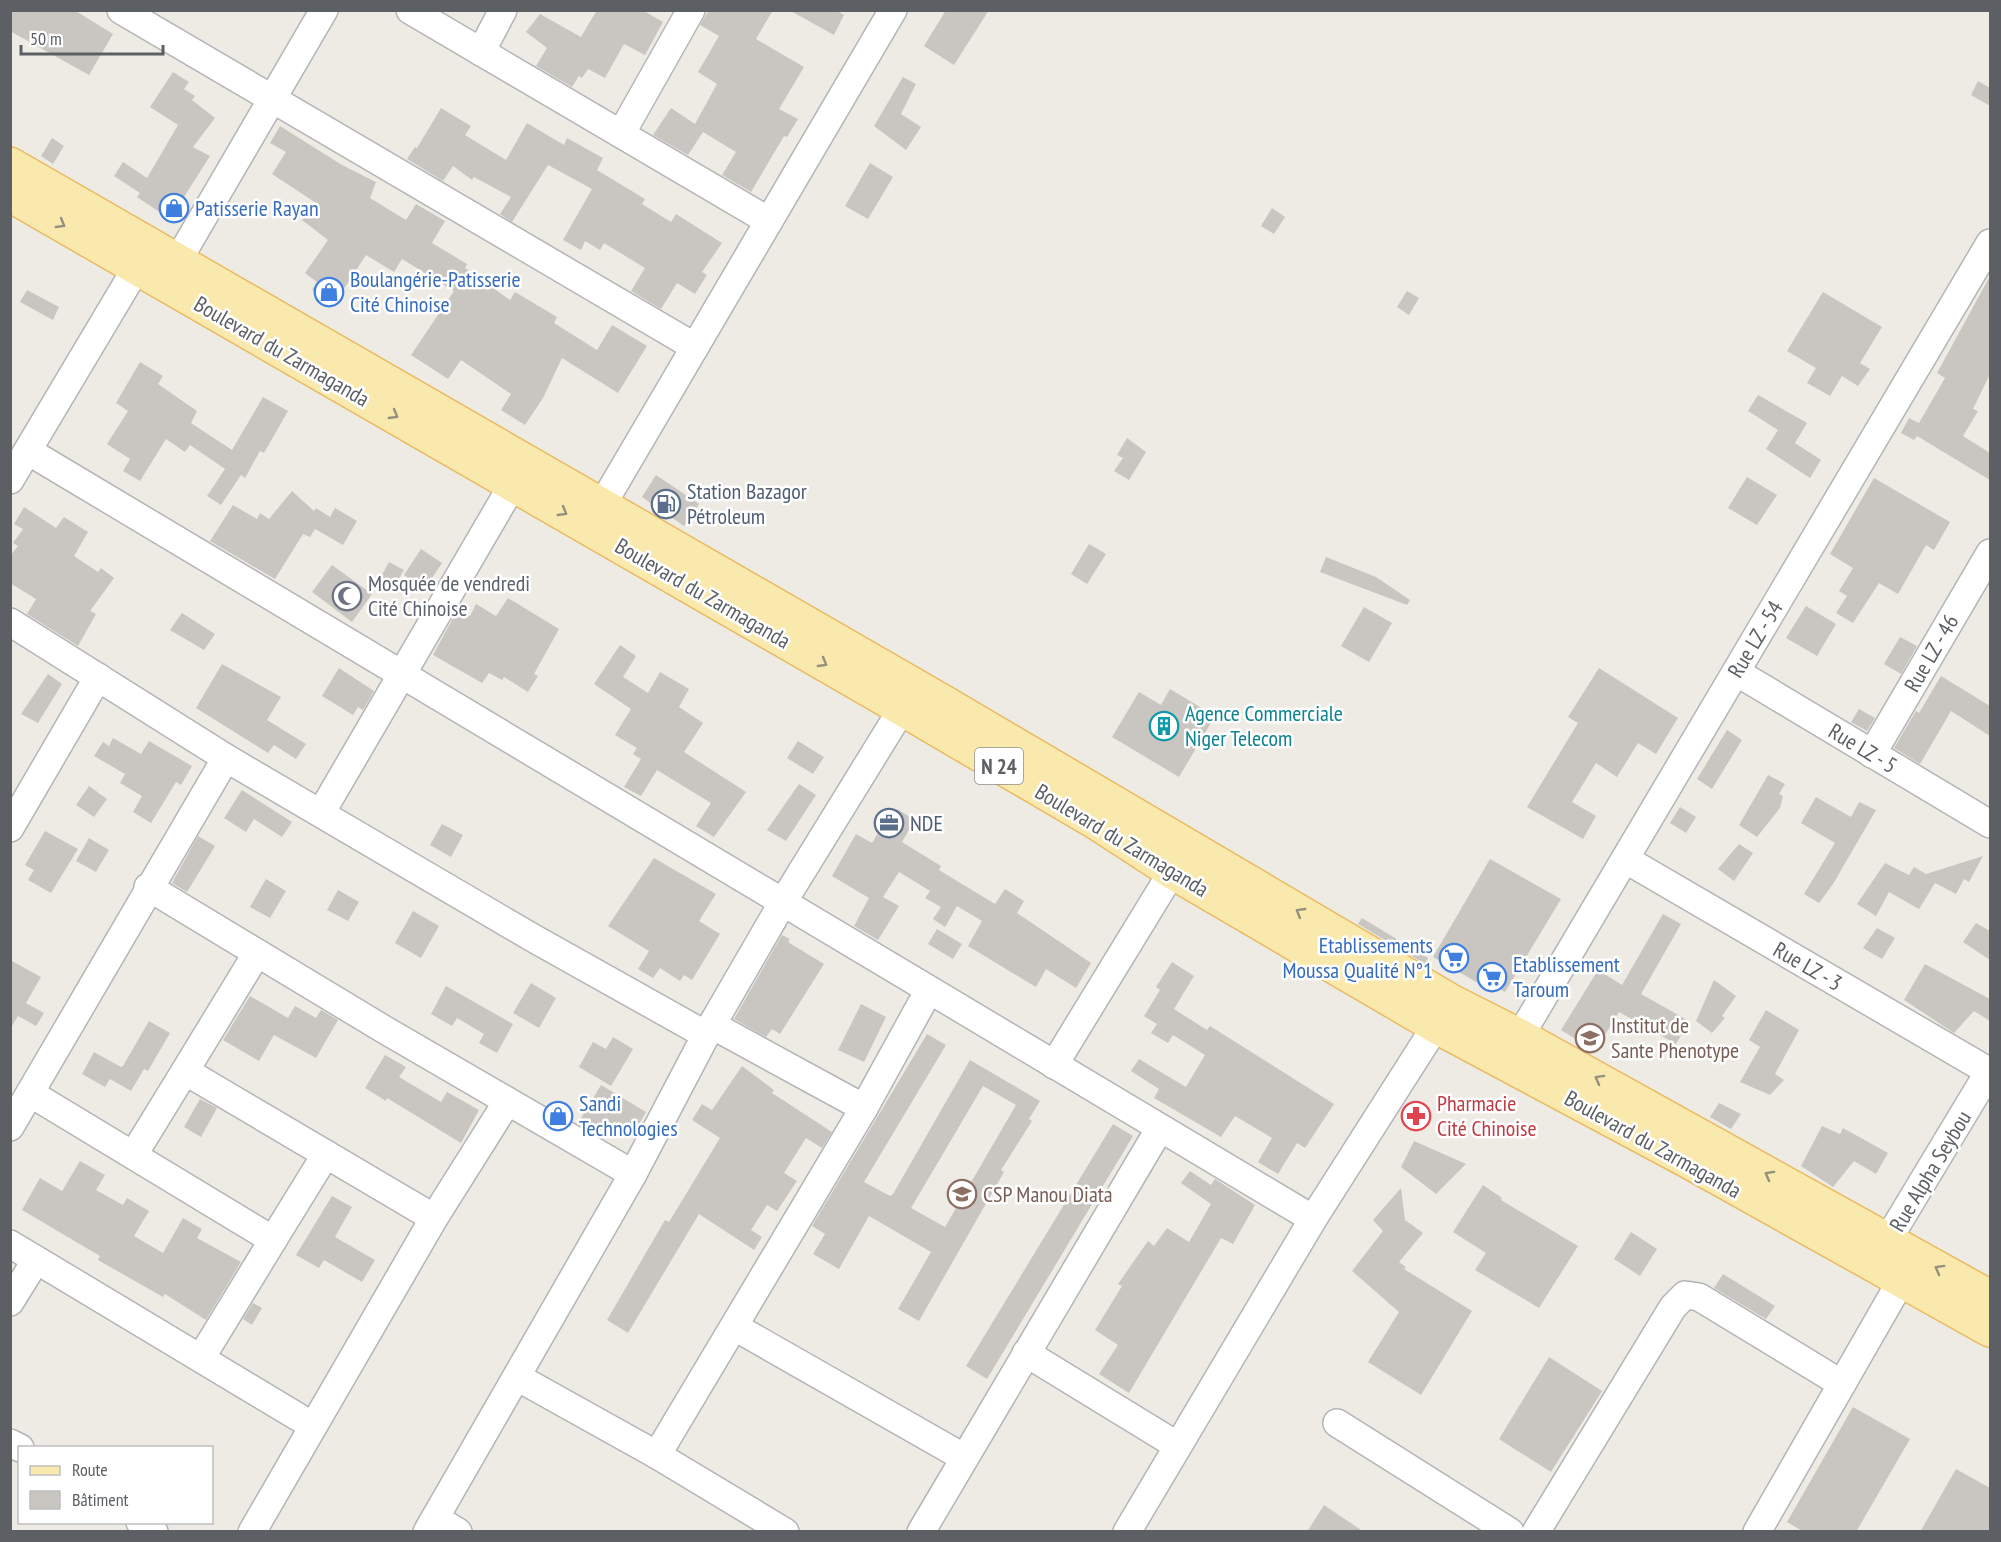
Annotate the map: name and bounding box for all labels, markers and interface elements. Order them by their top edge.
scale bar [21,18,164,56]
text: 50 m [30,27,62,50]
shop icon: Patisserie Rayan [158,192,190,224]
place label: Patisserie Rayan [195,194,319,222]
one-way arrow [55,216,65,228]
place label: Boulangérie-Patisserie Cité Chinoise [350,265,521,318]
shop icon: Boulangérie-Patisserie Cité Chinoise [313,276,345,308]
street label: Boulevard du Zarmaganda [189,289,375,413]
one-way arrow [388,408,398,419]
place label: Station Bazagor Pétroleum [687,477,807,530]
fuel station icon: Station Bazagor Pétroleum [650,488,682,520]
one-way arrow [557,505,567,516]
street label: Boulevard du Zarmaganda [610,531,796,655]
place label: Mosquée de vendredi Cité Chinoise [368,569,530,622]
mosque icon: Mosquée de vendredi Cité Chinoise [331,580,363,612]
street label: Rue LZ - 54 [1721,595,1789,683]
street label: Rue LZ - 46 [1898,609,1964,697]
one-way arrow [817,656,827,667]
place label: Agence Commerciale Niger Telecom [1185,699,1343,752]
building icon: Agence Commerciale Niger Telecom [1148,710,1180,742]
street label: Rue LZ - 5 [1824,717,1902,779]
road number: N 24 [975,748,1023,784]
street label: Boulevard du Zarmaganda [1030,777,1214,903]
office icon: NDE [873,807,905,839]
place label: NDE [910,809,943,837]
one-way arrow [1296,908,1306,920]
place label: Etablissements Moussa Qualité N°1 [1282,931,1433,984]
street label: Rue LZ - 3 [1769,935,1847,997]
supermarket icon: Etablissements Moussa Qualité N°1 [1438,942,1470,974]
place label: Etablissement Taroum [1513,950,1620,1003]
supermarket icon: Etablissement Taroum [1476,961,1508,993]
place label: Institut de Sante Phenotype [1611,1011,1739,1064]
school or university icon: Institut de Sante Phenotype [1574,1022,1606,1054]
one-way arrow [1594,1075,1605,1087]
street label: Boulevard du Zarmaganda [1560,1084,1746,1204]
place label: Sandi Technologies [579,1089,678,1142]
place label: Pharmacie Cité Chinoise [1437,1089,1536,1142]
shop icon: Sandi Technologies [542,1100,574,1132]
pharmacy icon: Pharmacie Cité Chinoise [1400,1100,1432,1132]
street label: Rue Alpha Seybou [1883,1105,1977,1237]
one-way arrow [1765,1170,1775,1182]
school or university icon: CSP Manou Diata [946,1178,978,1210]
place label: CSP Manou Diata [983,1180,1113,1208]
one-way arrow [1935,1265,1945,1276]
legend [18,1446,213,1524]
text: Route [72,1458,108,1481]
text: Bâtiment [72,1488,129,1511]

